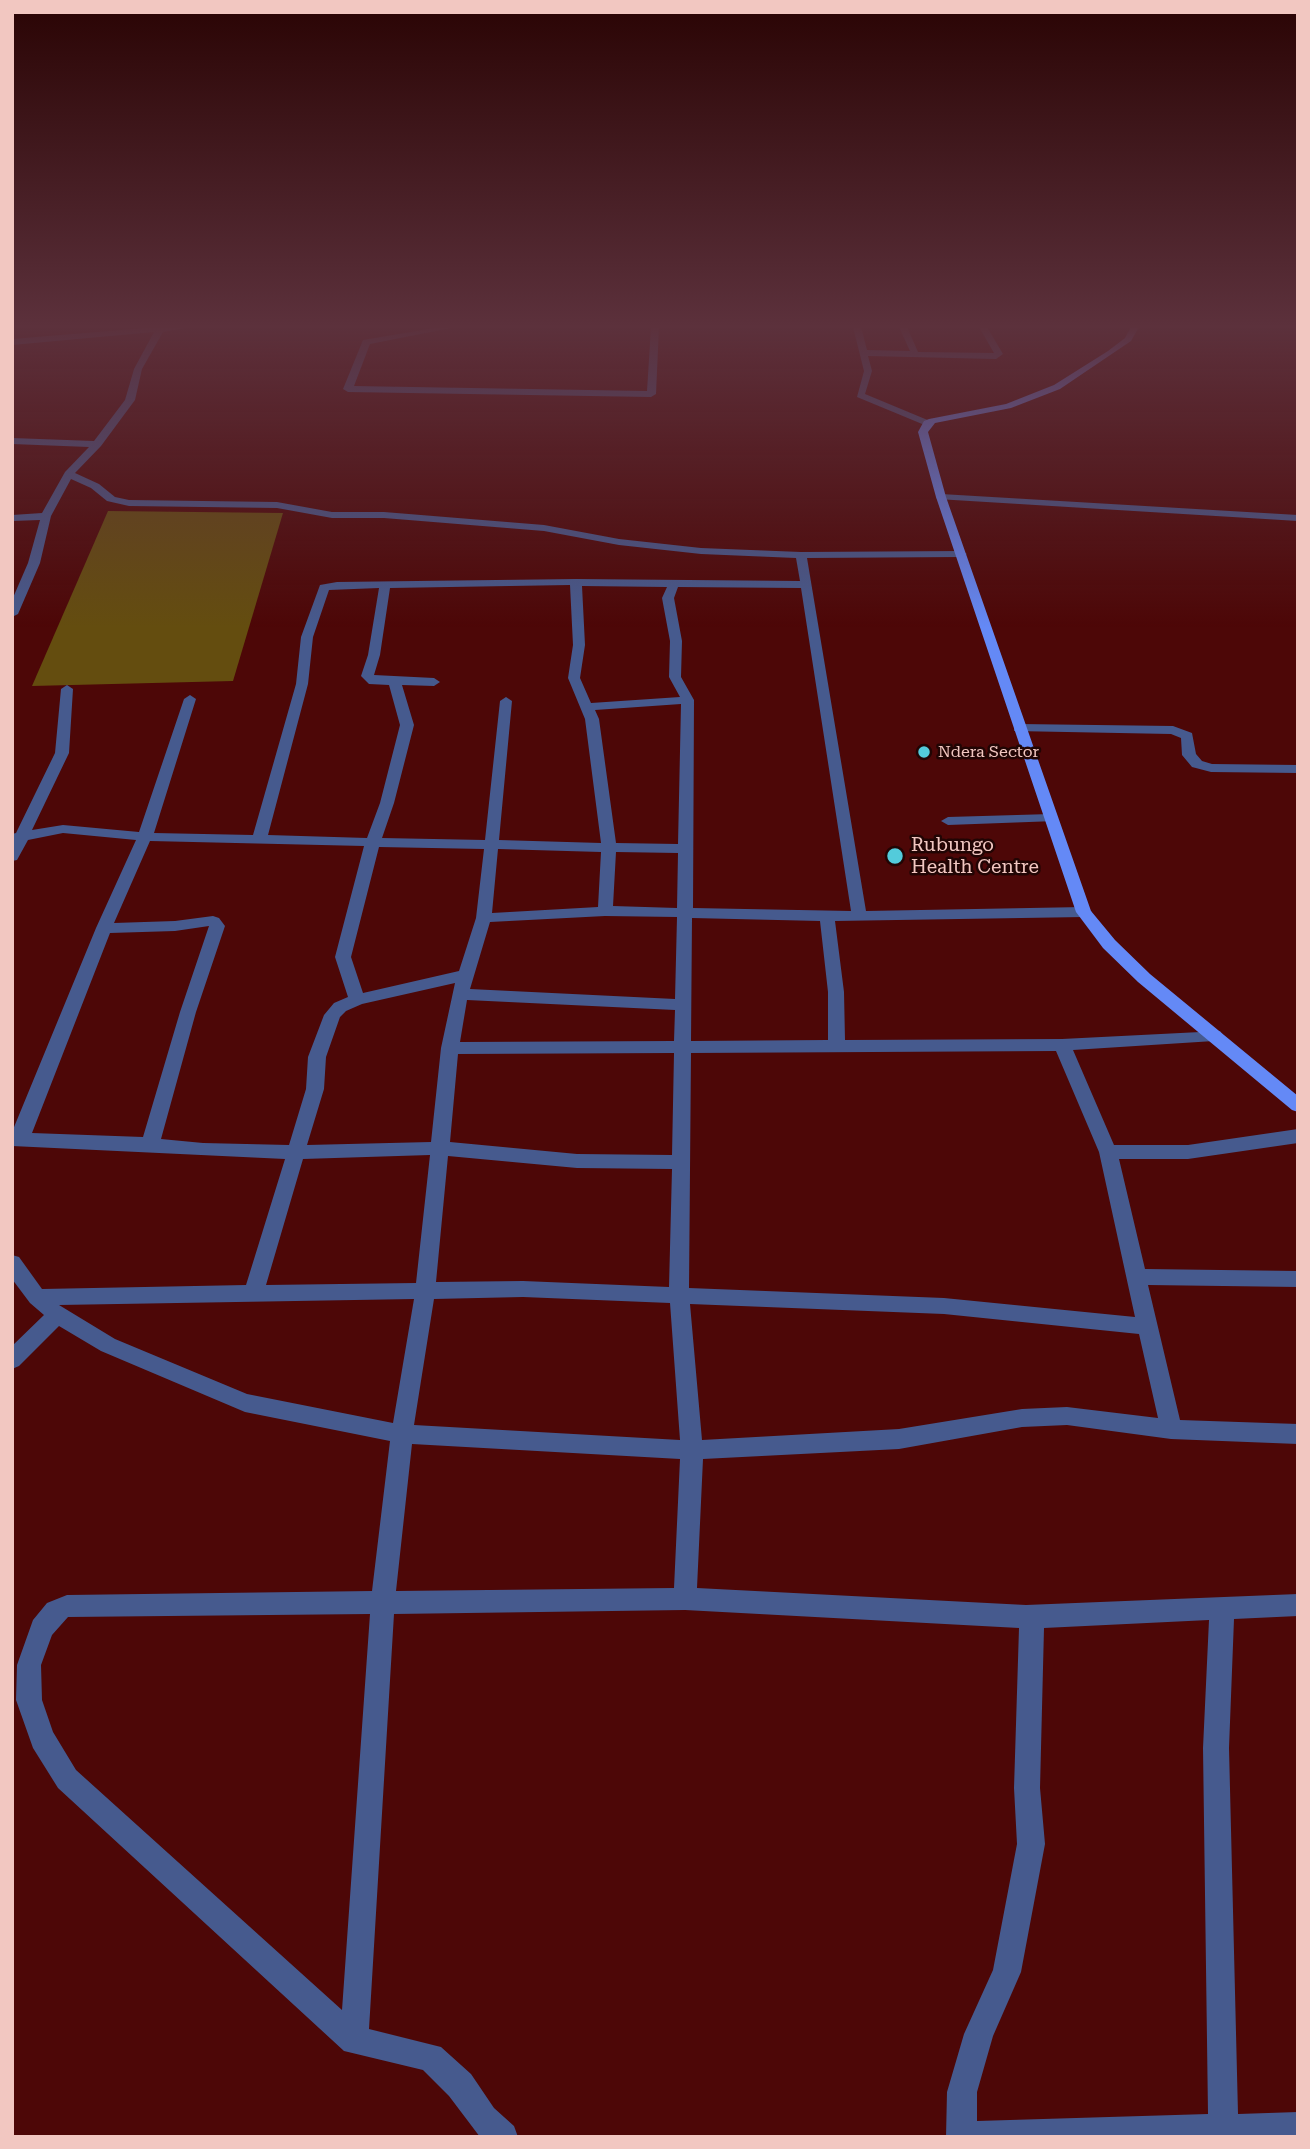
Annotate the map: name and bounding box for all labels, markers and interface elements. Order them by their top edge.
place label: Ndera Sector [938,742,1039,762]
marker: Ndera Sector [916,744,932,760]
place label: Rubungo Health Centre [911,834,1039,878]
marker: Rubungo Health Centre [885,846,905,866]

